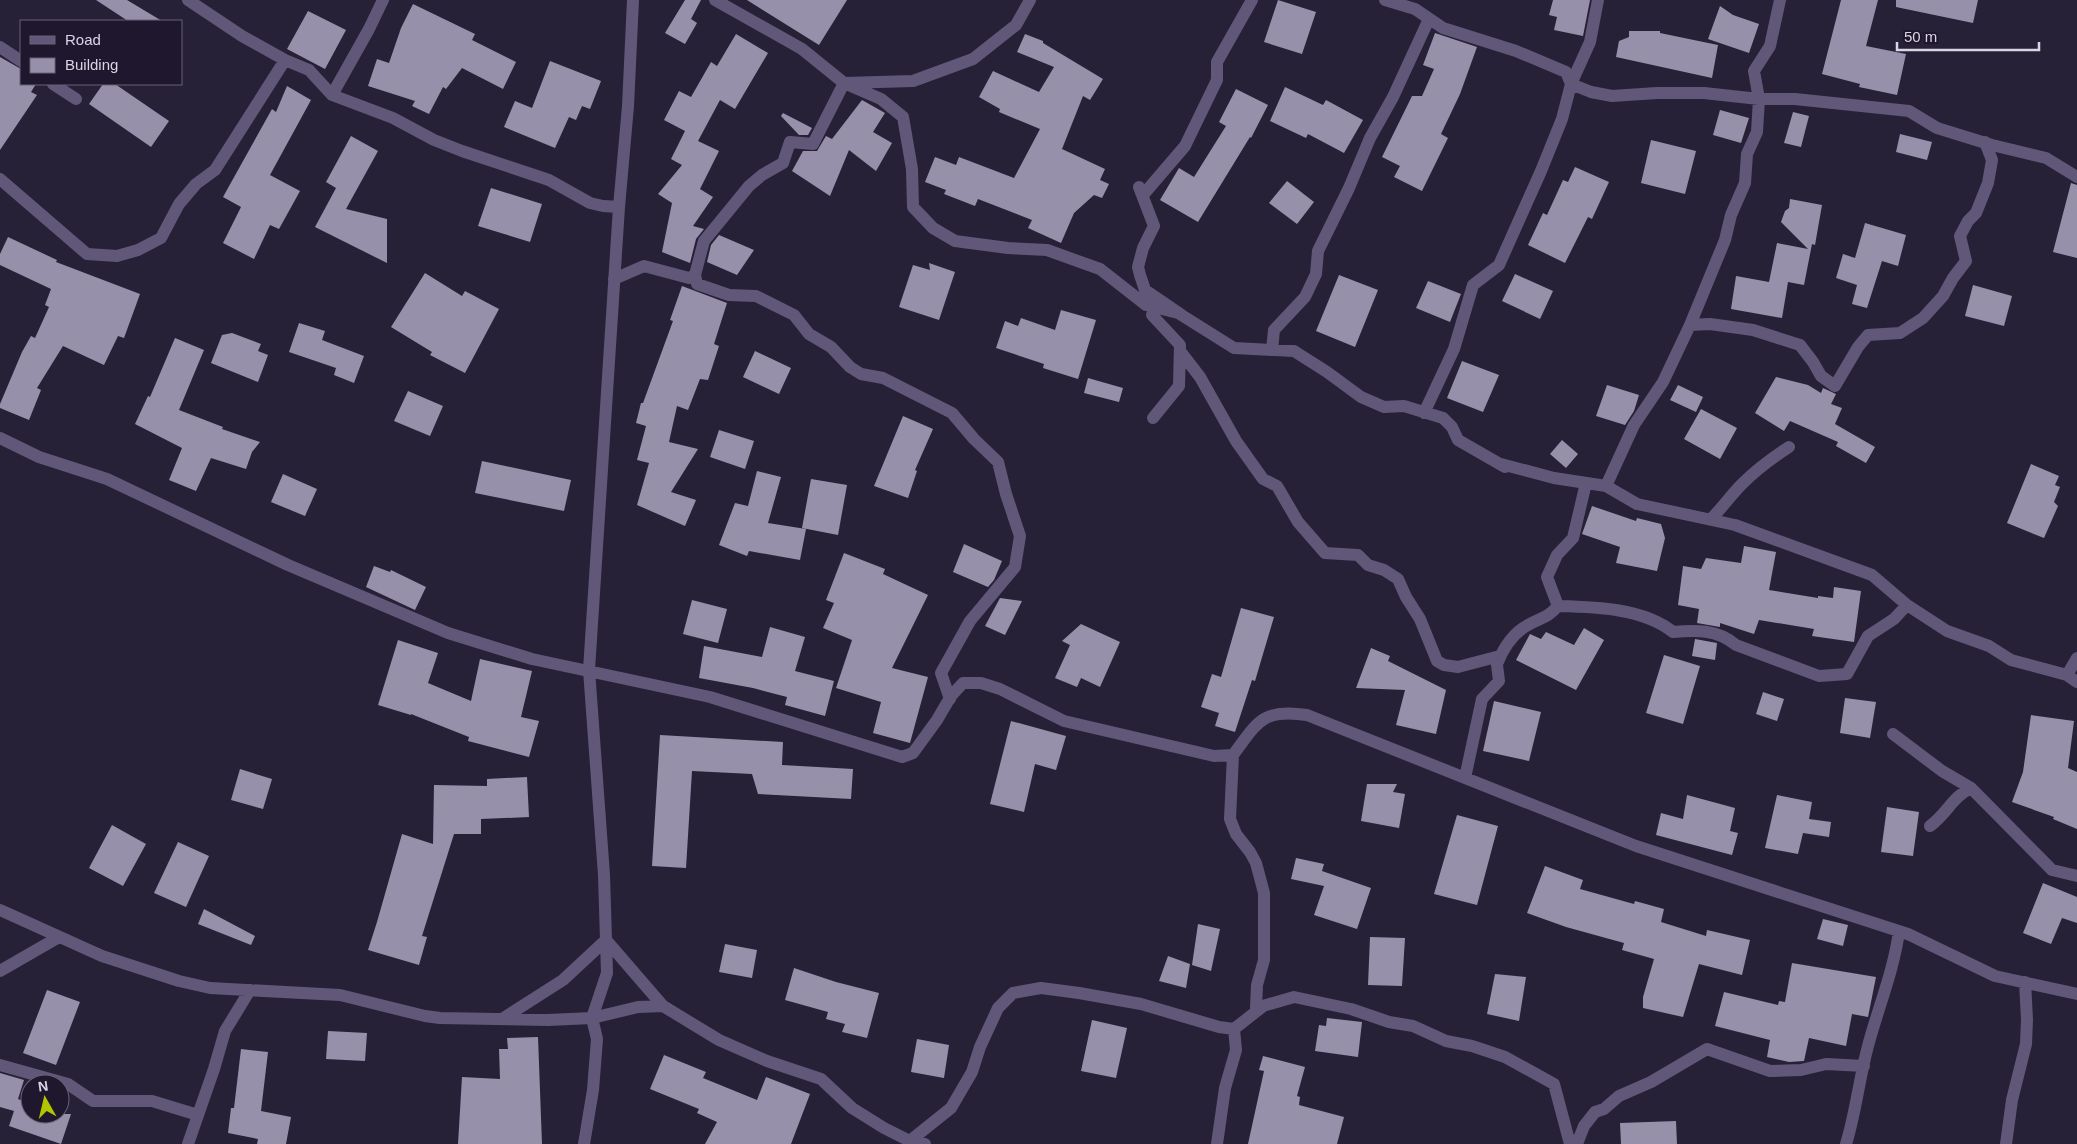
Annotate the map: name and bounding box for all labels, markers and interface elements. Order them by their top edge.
legend [20,20,182,85]
scale bar [1897,20,2040,52]
text: 50 m [1904,28,1937,45]
text: Road [65,31,101,48]
text: Building [65,56,118,73]
north arrow [20,1074,70,1124]
text: N [37,1077,49,1095]

